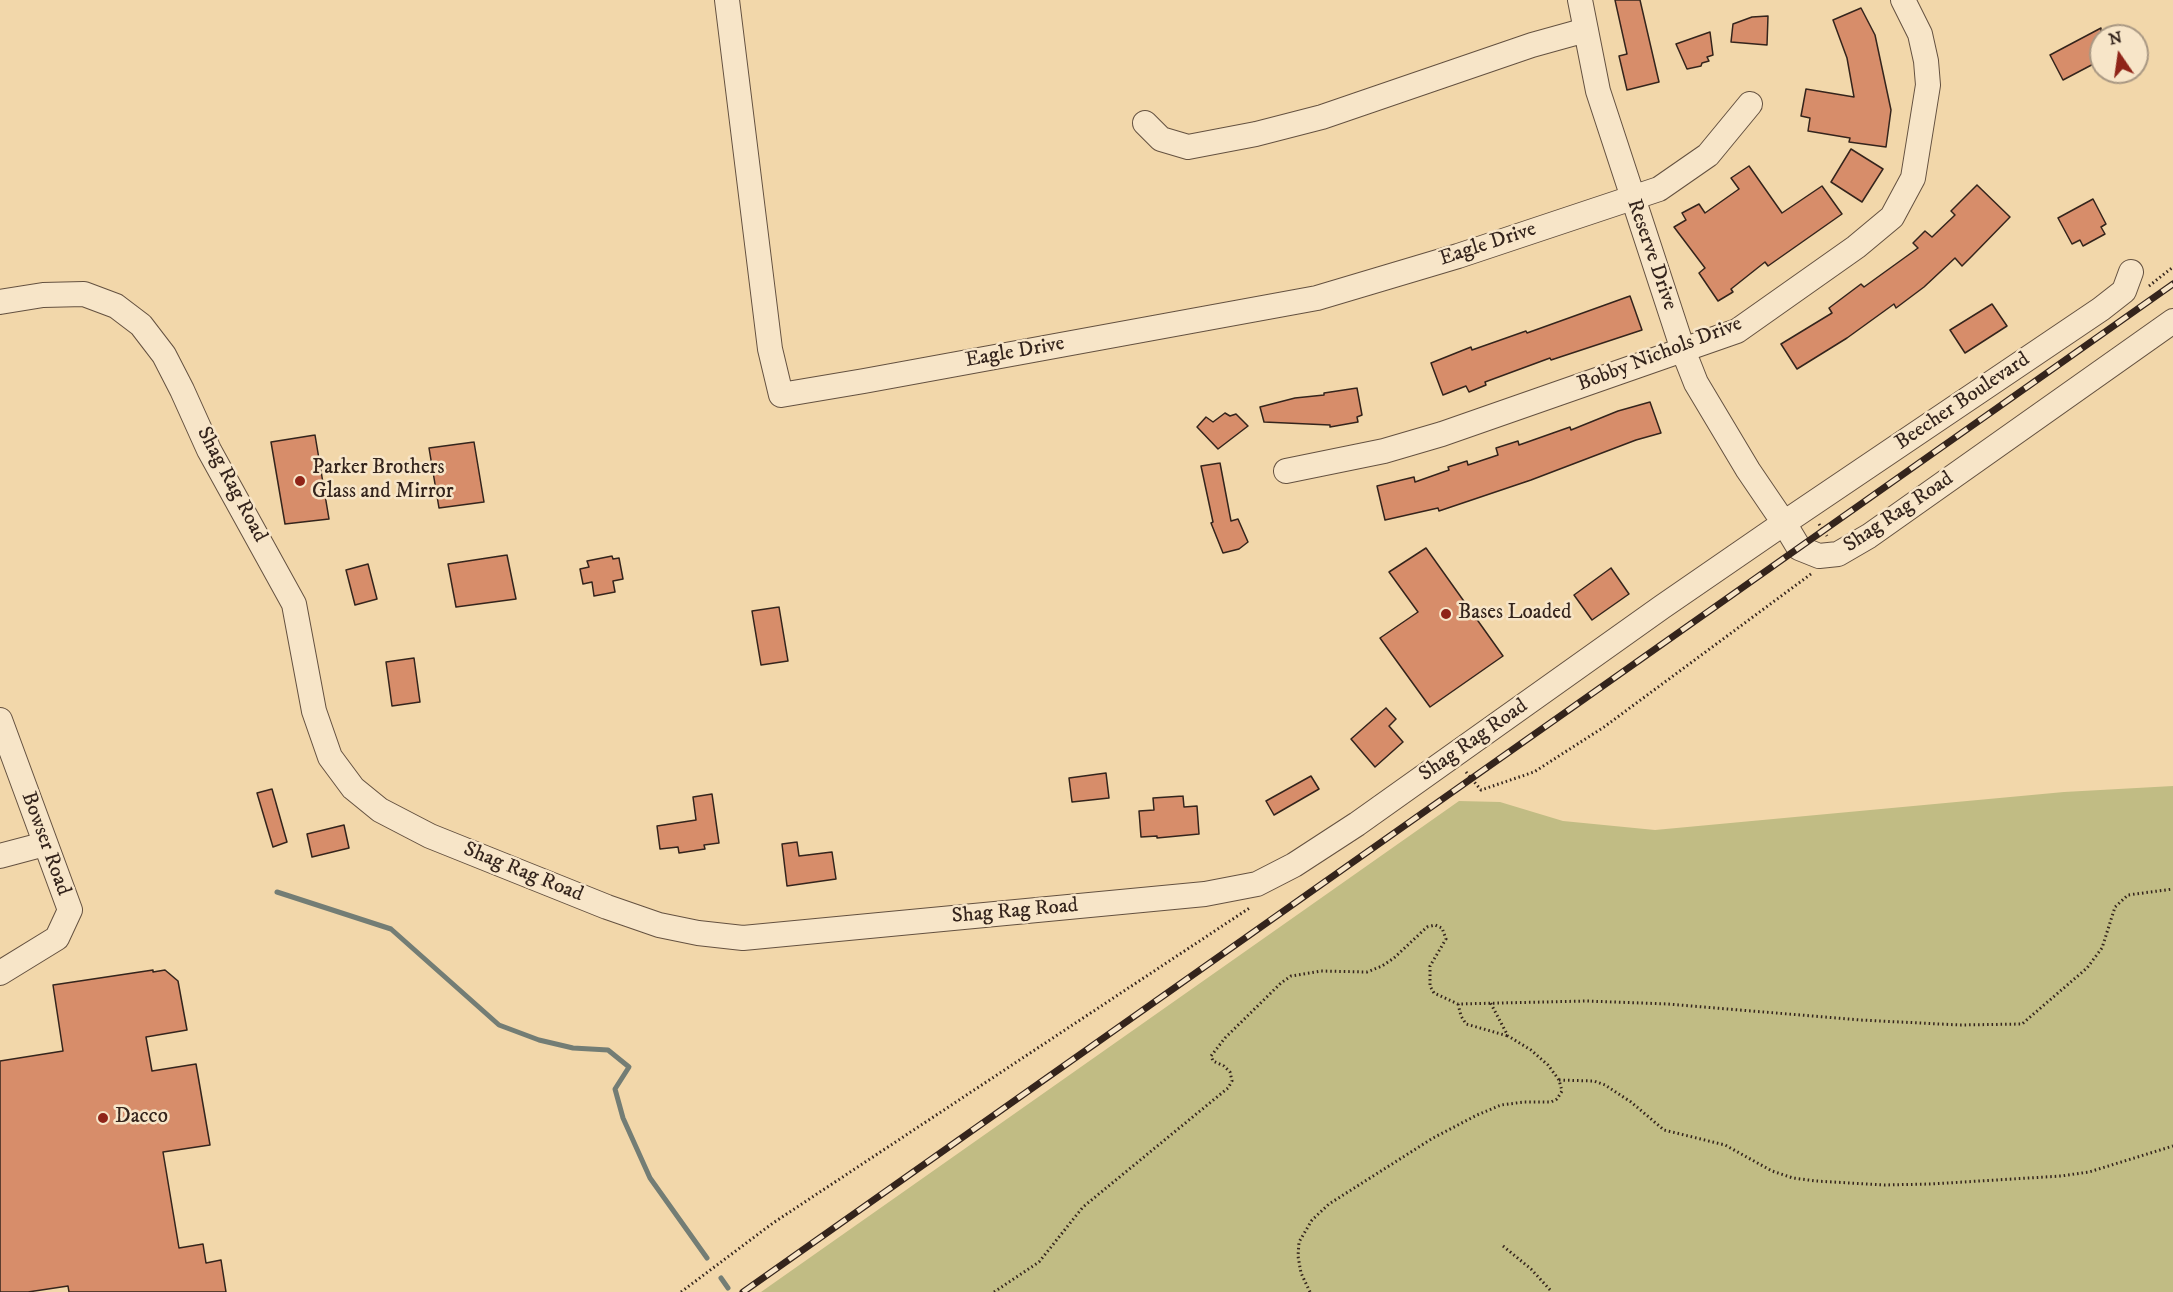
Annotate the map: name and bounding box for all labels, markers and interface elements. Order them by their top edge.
north arrow [2089,24,2149,84]
text: N [2107,27,2124,50]
street label: Reserve Drive [1620,196,1682,314]
street label: Eagle Drive [1436,218,1540,272]
street label: Bobby Nichols Drive [1574,312,1746,398]
street label: Eagle Drive [963,332,1067,374]
street label: Beecher Boulevard [1891,348,2035,456]
street label: Shag Rag Road [190,423,272,547]
place label: Parker Brothers Glass and Mirror [312,456,453,506]
street label: Shag Rag Road [1839,467,1959,559]
marker: Parker Brothers Glass and Mirror [293,474,307,488]
place label: Bases Loaded [1458,601,1571,627]
marker: Bases Loaded [1439,607,1453,621]
street label: Shag Rag Road [1415,694,1533,788]
street label: Bowser Road [15,789,75,899]
street label: Shag Rag Road [460,838,586,908]
street label: Shag Rag Road [951,894,1079,930]
place label: Dacco [115,1105,168,1131]
marker: Dacco [96,1111,110,1125]

